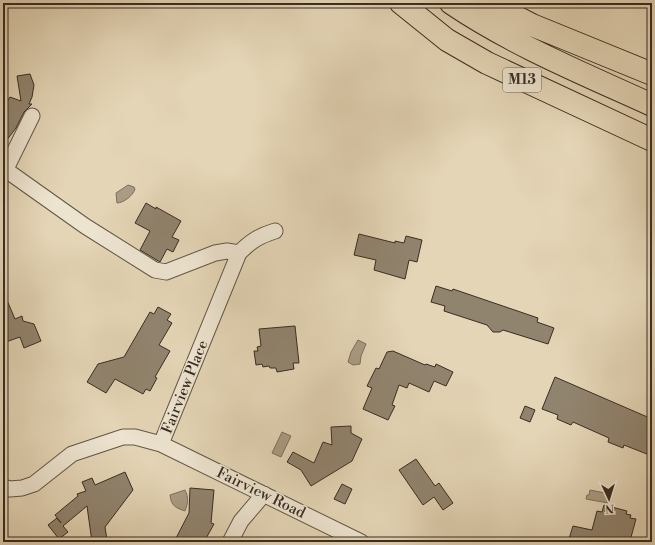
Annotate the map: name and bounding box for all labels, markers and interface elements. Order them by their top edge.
road number: M13 [503,68,541,92]
street label: Fairview Place [158,337,212,437]
street label: Fairview Road [213,463,309,523]
north arrow [589,479,629,519]
text: N [605,501,614,515]

